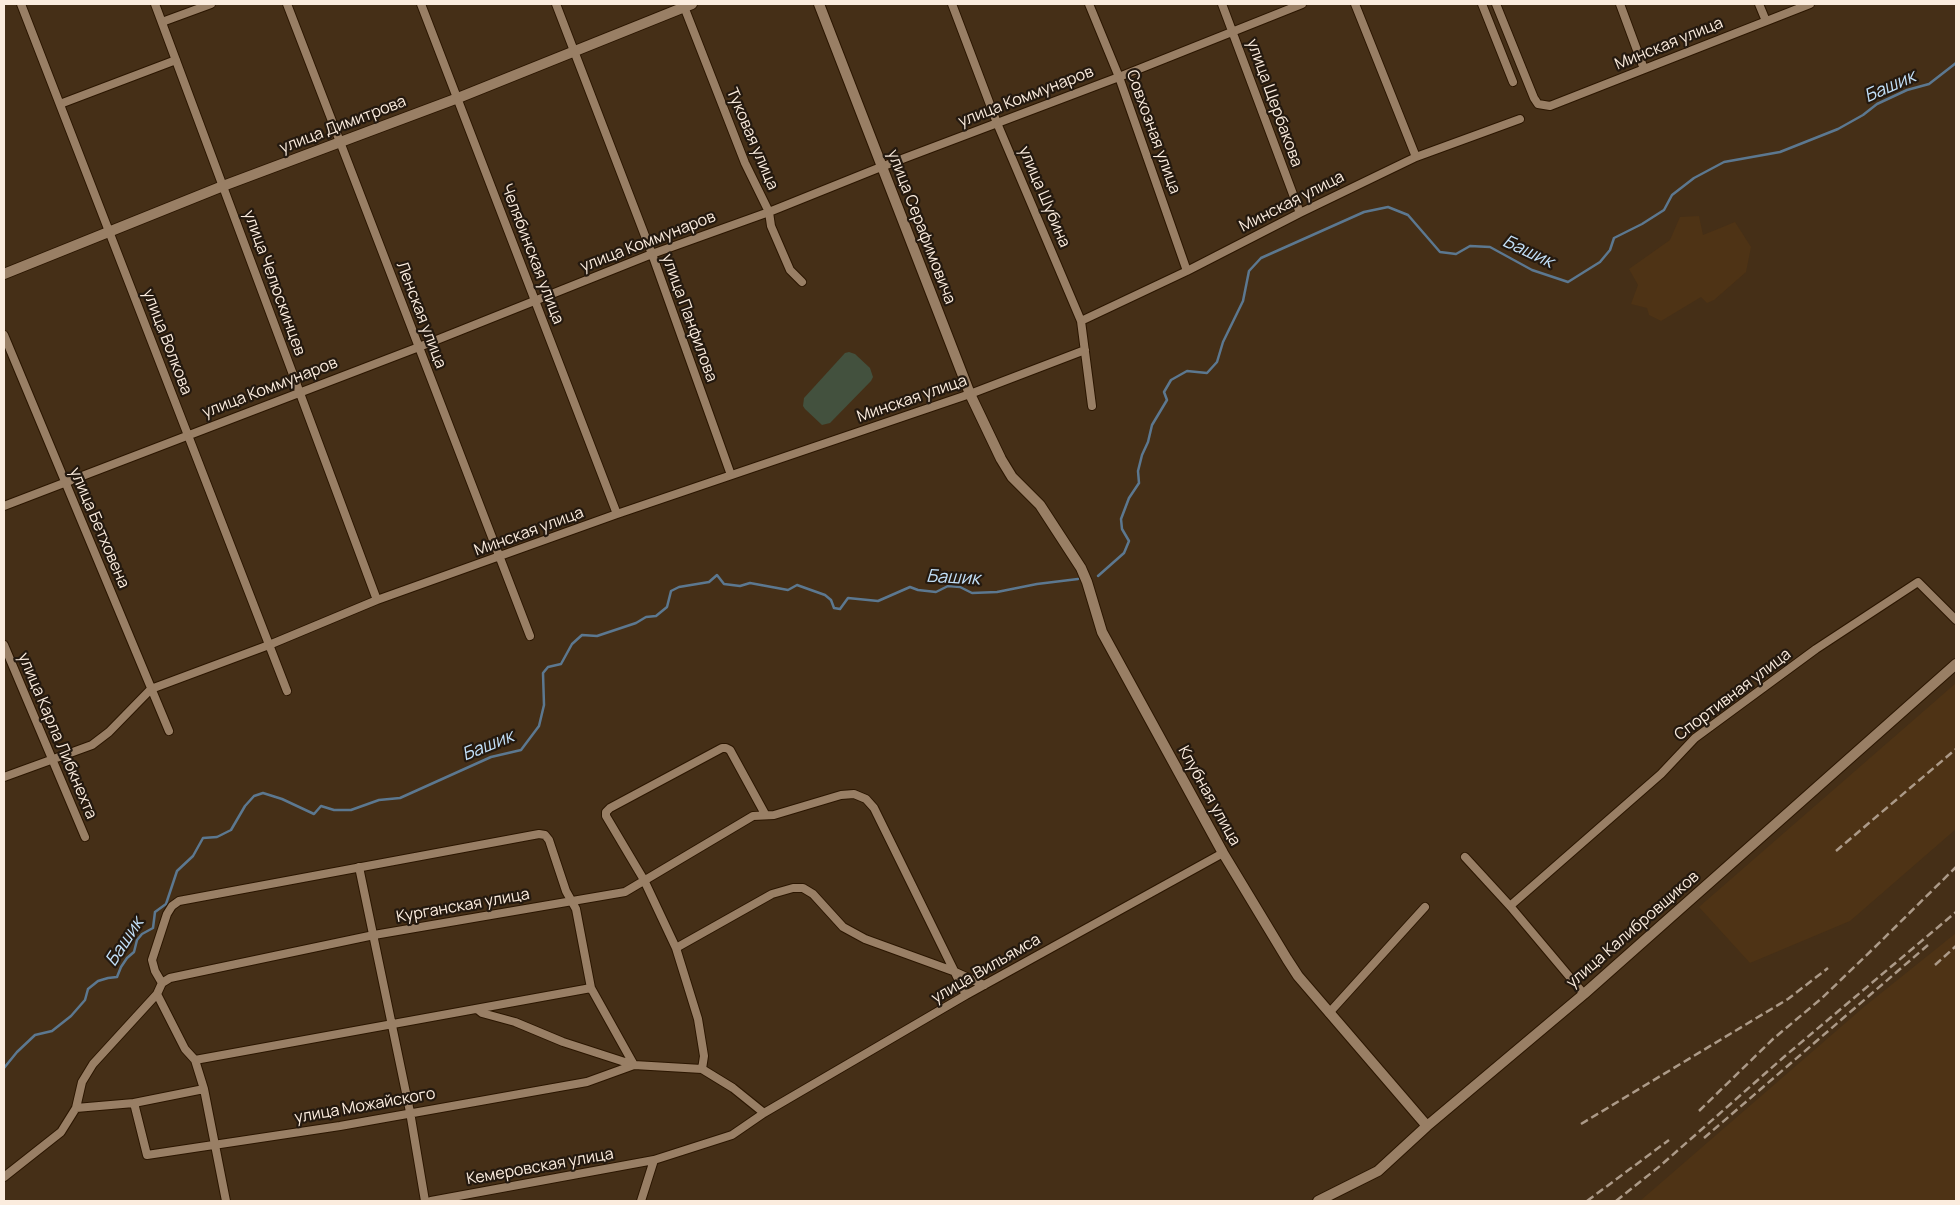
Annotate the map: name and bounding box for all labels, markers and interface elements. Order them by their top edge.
street label: Минская улица [1612,14,1726,74]
street label: улица Щербакова [1242,36,1306,170]
street label: улица Коммунаров [956,62,1096,132]
water label: Башик [1861,66,1919,108]
street label: Совхозная улица [1122,67,1184,197]
street label: Туковая улица [722,85,782,193]
street label: улица Димитрова [277,92,409,158]
street label: улица Шубина [1014,143,1074,251]
street label: улица Серафимовича [883,147,959,307]
street label: Минская улица [1236,167,1348,237]
street label: Челябинская улица [496,181,568,327]
street label: улица Коммунаров [578,207,718,277]
street label: улица Челюскинцев [239,208,309,358]
water label: Башик [1499,231,1557,273]
street label: улица Панфилова [657,251,721,385]
street label: Ленская улица [392,259,450,371]
street label: улица Волкова [138,286,196,398]
street label: улица Коммунаров [200,353,340,423]
street label: Минская улица [855,371,969,427]
street label: улица Бетховена [65,465,133,591]
street label: Минская улица [472,503,586,561]
water label: Башик [926,566,980,590]
street label: Спортивная улица [1671,645,1795,745]
street label: улица Карла Либкнехта [13,650,101,822]
water label: Башик [459,726,517,766]
street label: Клубная улица [1174,743,1244,849]
street label: улица Калибровщиков [1563,867,1703,993]
street label: Курганская улица [395,885,531,927]
water label: Башик [101,914,149,970]
street label: улица Вильямса [928,930,1044,1008]
street label: улица Можайского [293,1084,437,1128]
street label: Кемеровская улица [465,1145,615,1189]

